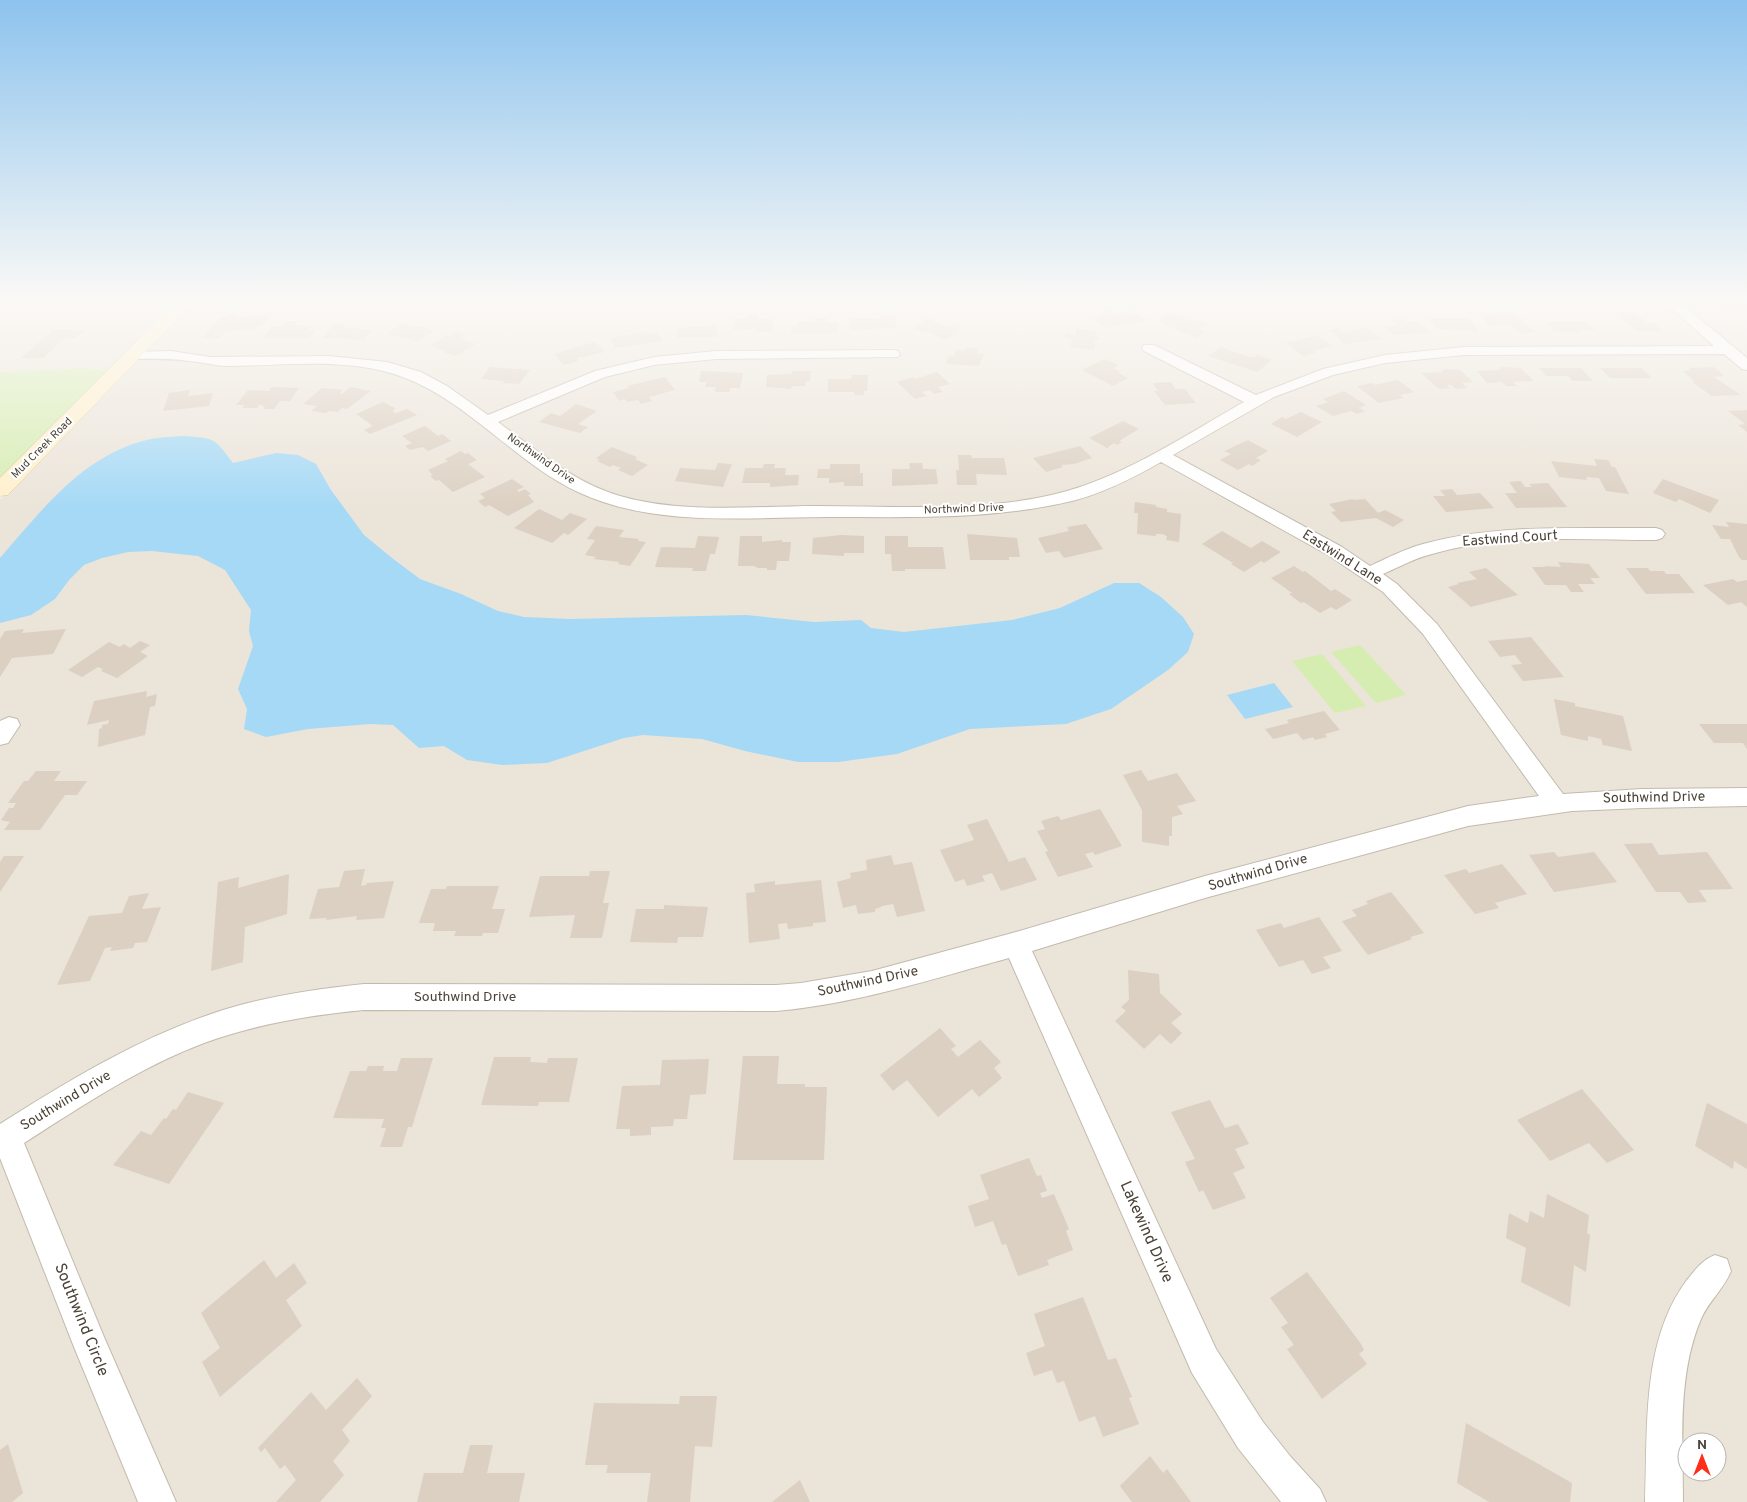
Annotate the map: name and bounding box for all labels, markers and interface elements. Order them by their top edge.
street label: Mud Creek Road [8,414,76,482]
street label: Northwind Drive [504,430,578,488]
street label: Northwind Drive [924,501,1004,517]
street label: Eastwind Lane [1299,527,1385,589]
street label: Eastwind Court [1462,527,1558,551]
street label: Southwind Drive [1603,789,1705,807]
street label: Southwind Drive [1206,851,1310,895]
street label: Southwind Drive [816,963,920,1001]
street label: Southwind Drive [414,989,516,1006]
street label: Southwind Drive [18,1067,114,1135]
street label: Lakewind Drive [1115,1178,1177,1286]
street label: Southwind Circle [49,1260,113,1380]
north arrow [1677,1432,1727,1482]
text: N [1697,1437,1707,1454]

